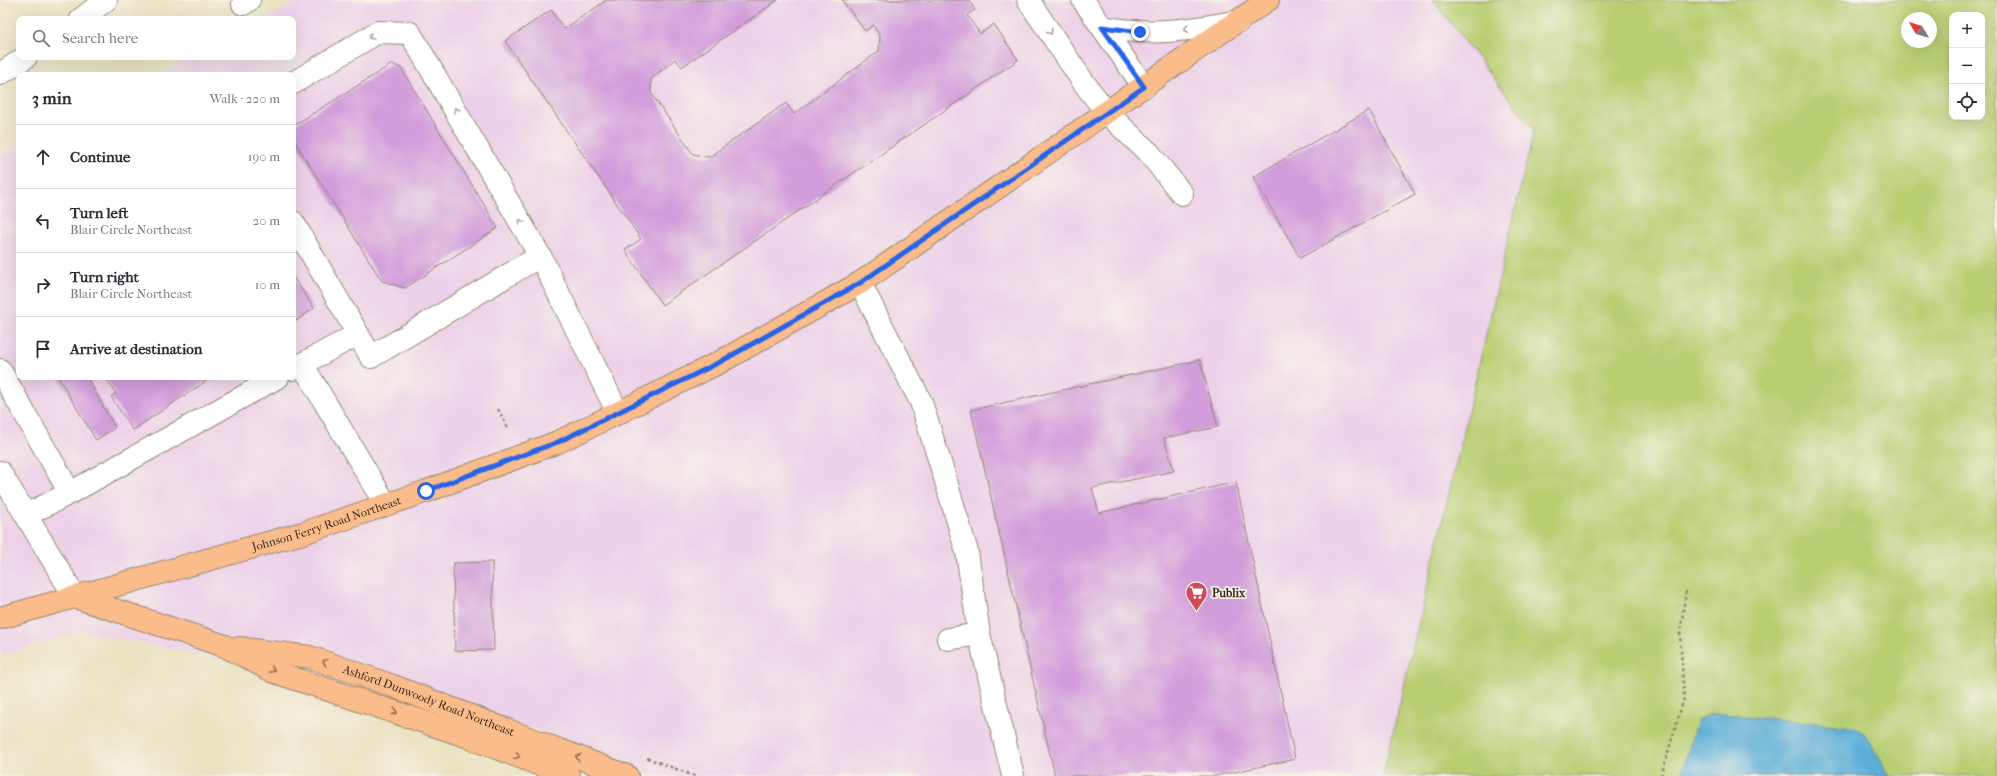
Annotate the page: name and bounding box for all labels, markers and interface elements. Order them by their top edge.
north arrow [1901,12,1937,48]
map controls [1949,12,1985,120]
button: + [1949,12,1985,48]
search box [16,16,296,60]
route end [1131,23,1149,41]
one-way arrow [1183,24,1189,33]
icon: search [30,27,52,49]
one-way arrow [1045,28,1052,35]
text: Search here [62,29,138,47]
one-way arrow [368,32,375,39]
button: − [1949,48,1985,84]
button: locate [1949,84,1985,120]
text: 3 min [32,88,72,108]
text: Walk · 220 m [209,91,280,106]
one-way arrow [453,107,460,114]
icon: ahead [32,146,54,168]
text: Continue [70,148,130,166]
text: 190 m [248,149,280,164]
text: Turn left [70,204,128,222]
icon: left [32,210,54,232]
text: 20 m [253,213,280,228]
one-way arrow [518,219,525,226]
text: Blair Circle Northeast [70,222,192,237]
text: Turn right [70,268,139,286]
icon: right [32,274,54,296]
text: 10 m [255,277,280,292]
text: Blair Circle Northeast [70,286,192,301]
icon: arrive [32,338,54,360]
text: Arrive at destination [70,340,202,358]
route start [417,482,435,500]
street label: Johnson Ferry Road Northeast [249,493,404,554]
supermarket icon: Publix [1183,580,1209,613]
place label: Publix [1212,586,1246,600]
one-way arrow [321,659,328,667]
street label: Ashford Dunwoody Road Northeast [340,662,517,739]
one-way arrow [268,666,275,674]
one-way arrow [391,708,398,716]
one-way arrow [513,752,520,760]
one-way arrow [574,754,581,762]

